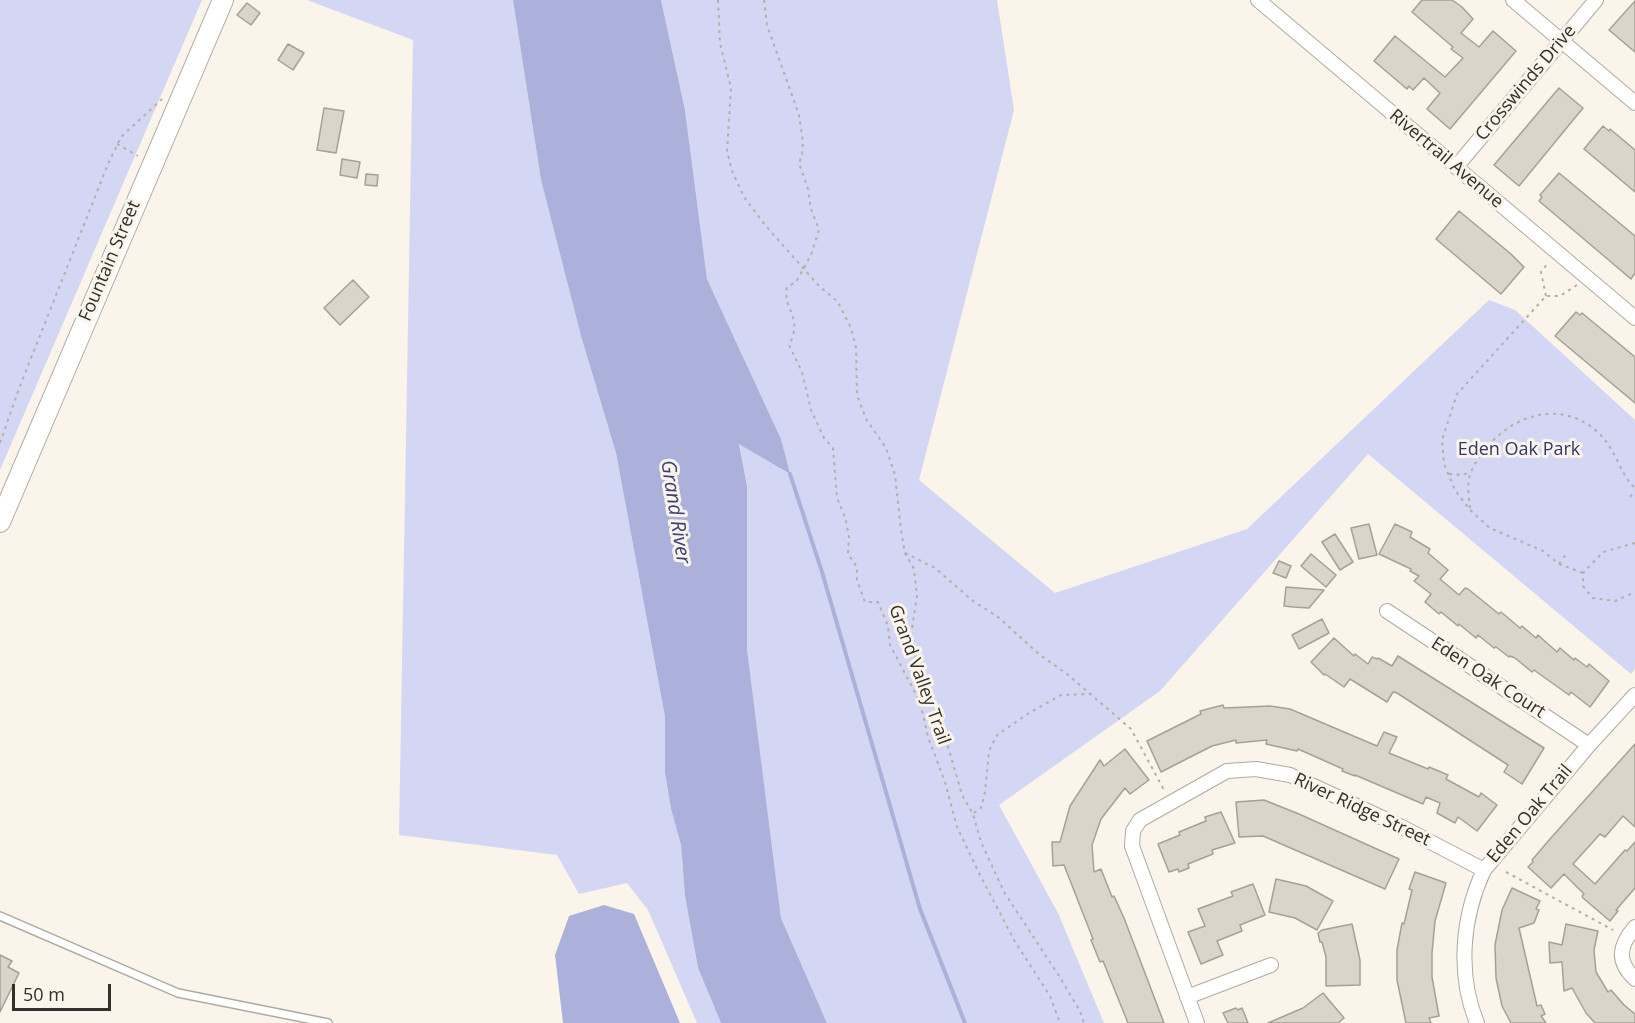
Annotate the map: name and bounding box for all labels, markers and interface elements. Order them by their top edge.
street label: Crosswinds Drive [1471,21,1581,145]
street label: Rivertrail Avenue [1385,105,1507,213]
street label: Fountain Street [75,197,145,325]
park label: Eden Oak Park [1458,439,1580,461]
water label: Grand River [655,458,695,566]
street label: Grand Valley Trail [884,602,954,748]
street label: Eden Oak Court [1427,633,1549,723]
street label: Eden Oak Trail [1483,761,1577,867]
street label: River Ridge Street [1290,769,1434,851]
scale bar [15,972,114,1010]
text: 50 m [23,982,65,1006]

